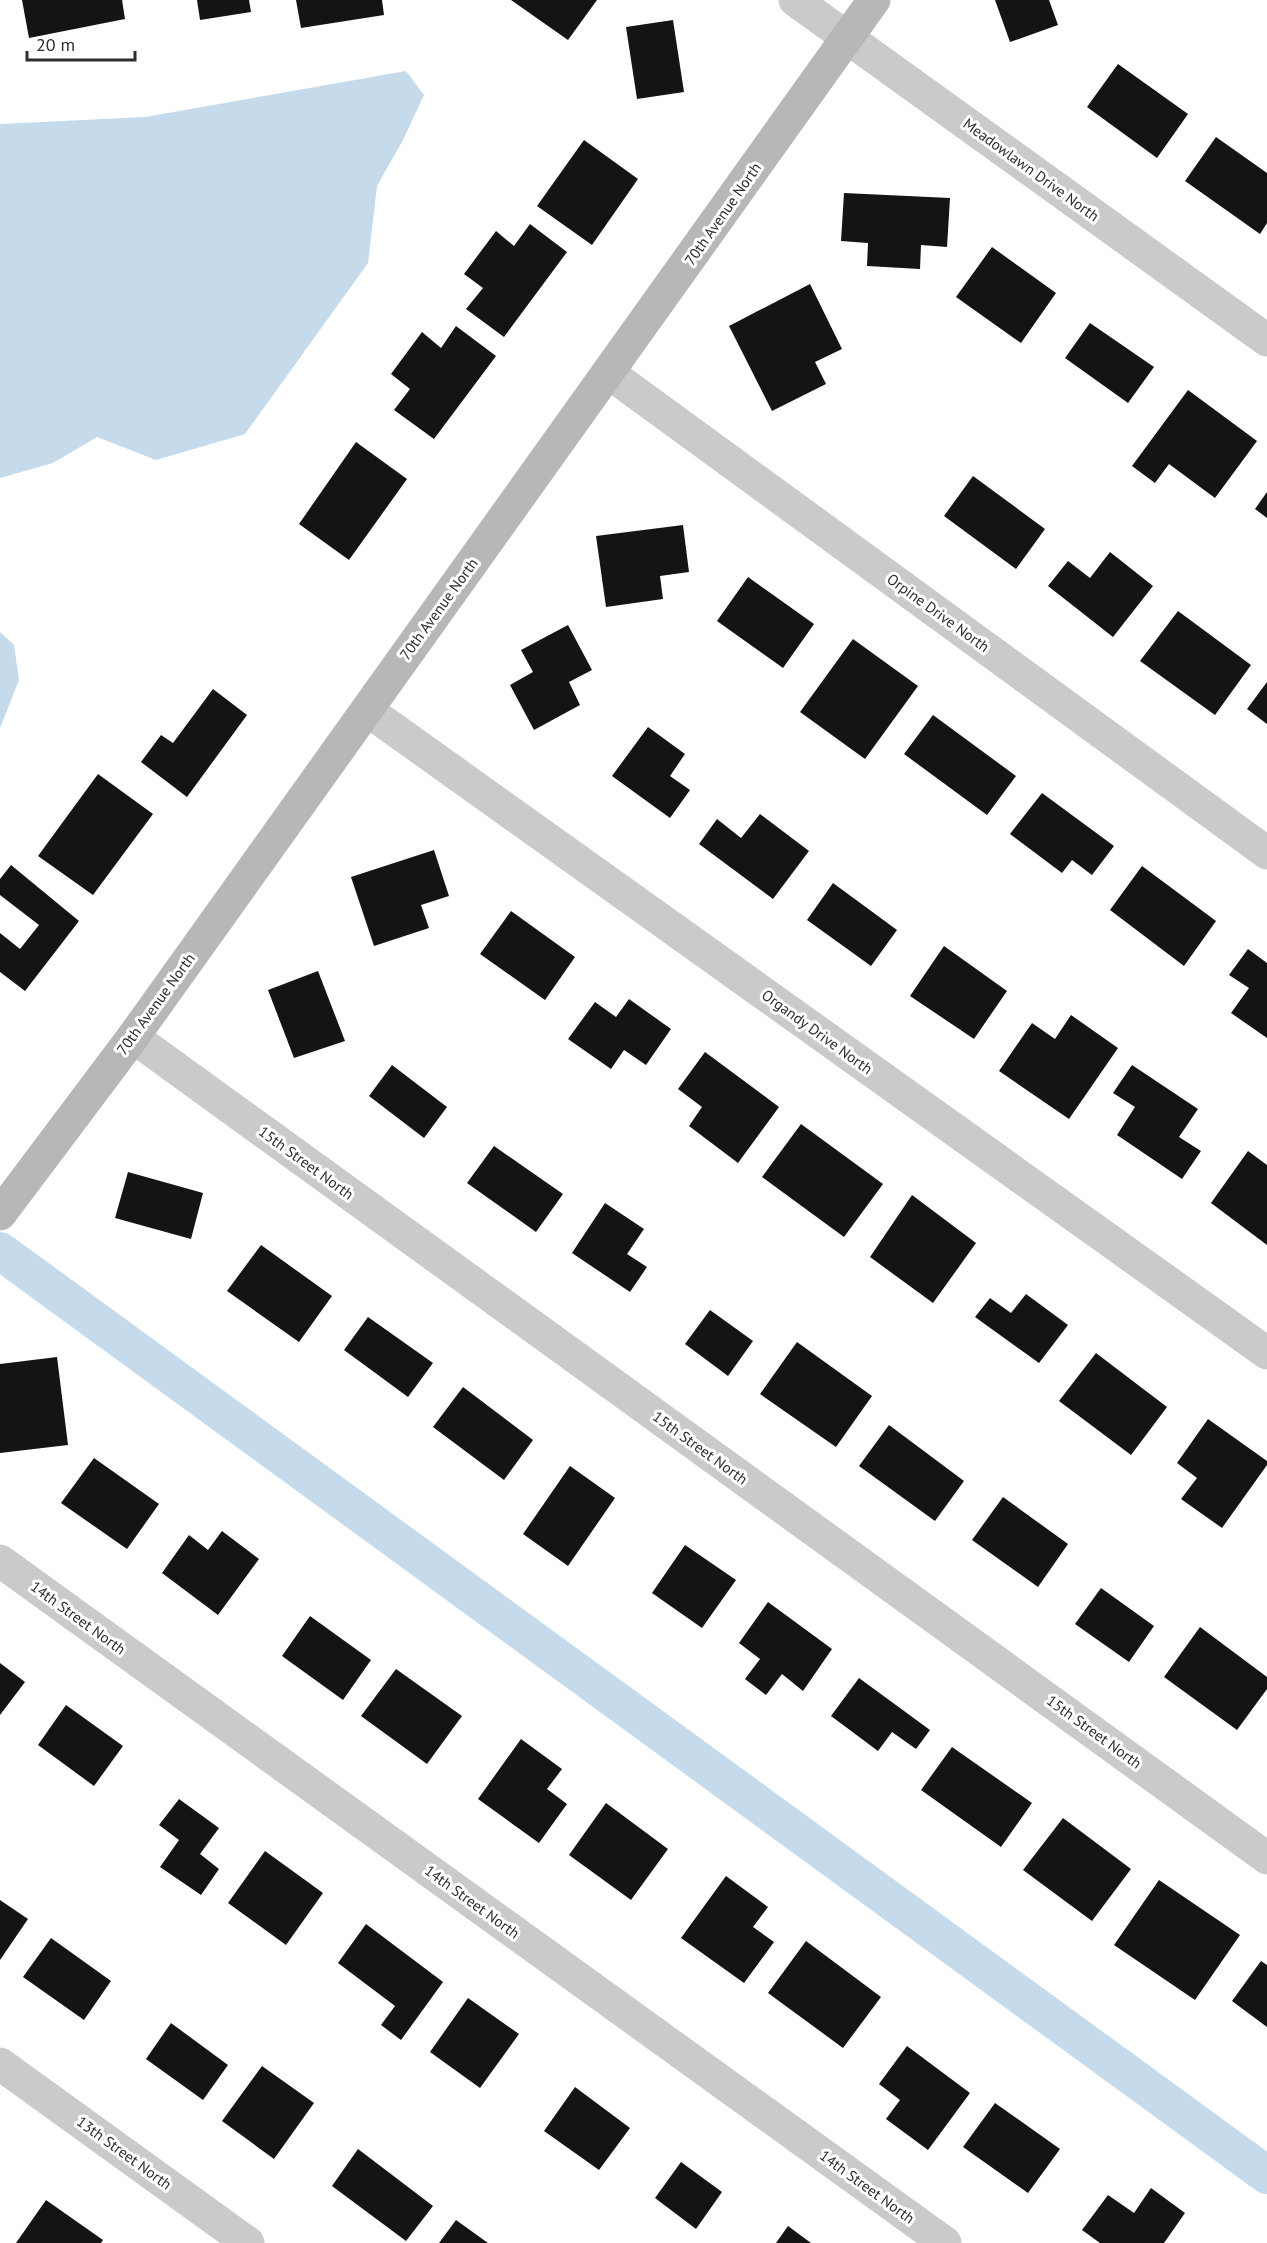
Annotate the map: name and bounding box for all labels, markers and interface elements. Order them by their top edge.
scale bar [27,24,135,62]
text: 20 m [36,33,75,56]
street label: Meadowlawn Drive North [960,114,1103,225]
street label: 70th Avenue North [680,159,765,269]
street label: 70th Avenue North [395,554,482,663]
street label: Orpine Drive North [883,569,993,656]
street label: 70th Avenue North [112,949,199,1058]
street label: Organdy Drive North [758,985,876,1078]
street label: 15th Street North [255,1122,358,1203]
street label: 15th Street North [649,1407,752,1488]
street label: 14th Street North [27,1577,130,1658]
street label: 15th Street North [1043,1691,1146,1772]
street label: 14th Street North [421,1861,524,1942]
street label: 13th Street North [73,2112,176,2193]
street label: 14th Street North [816,2146,919,2227]

